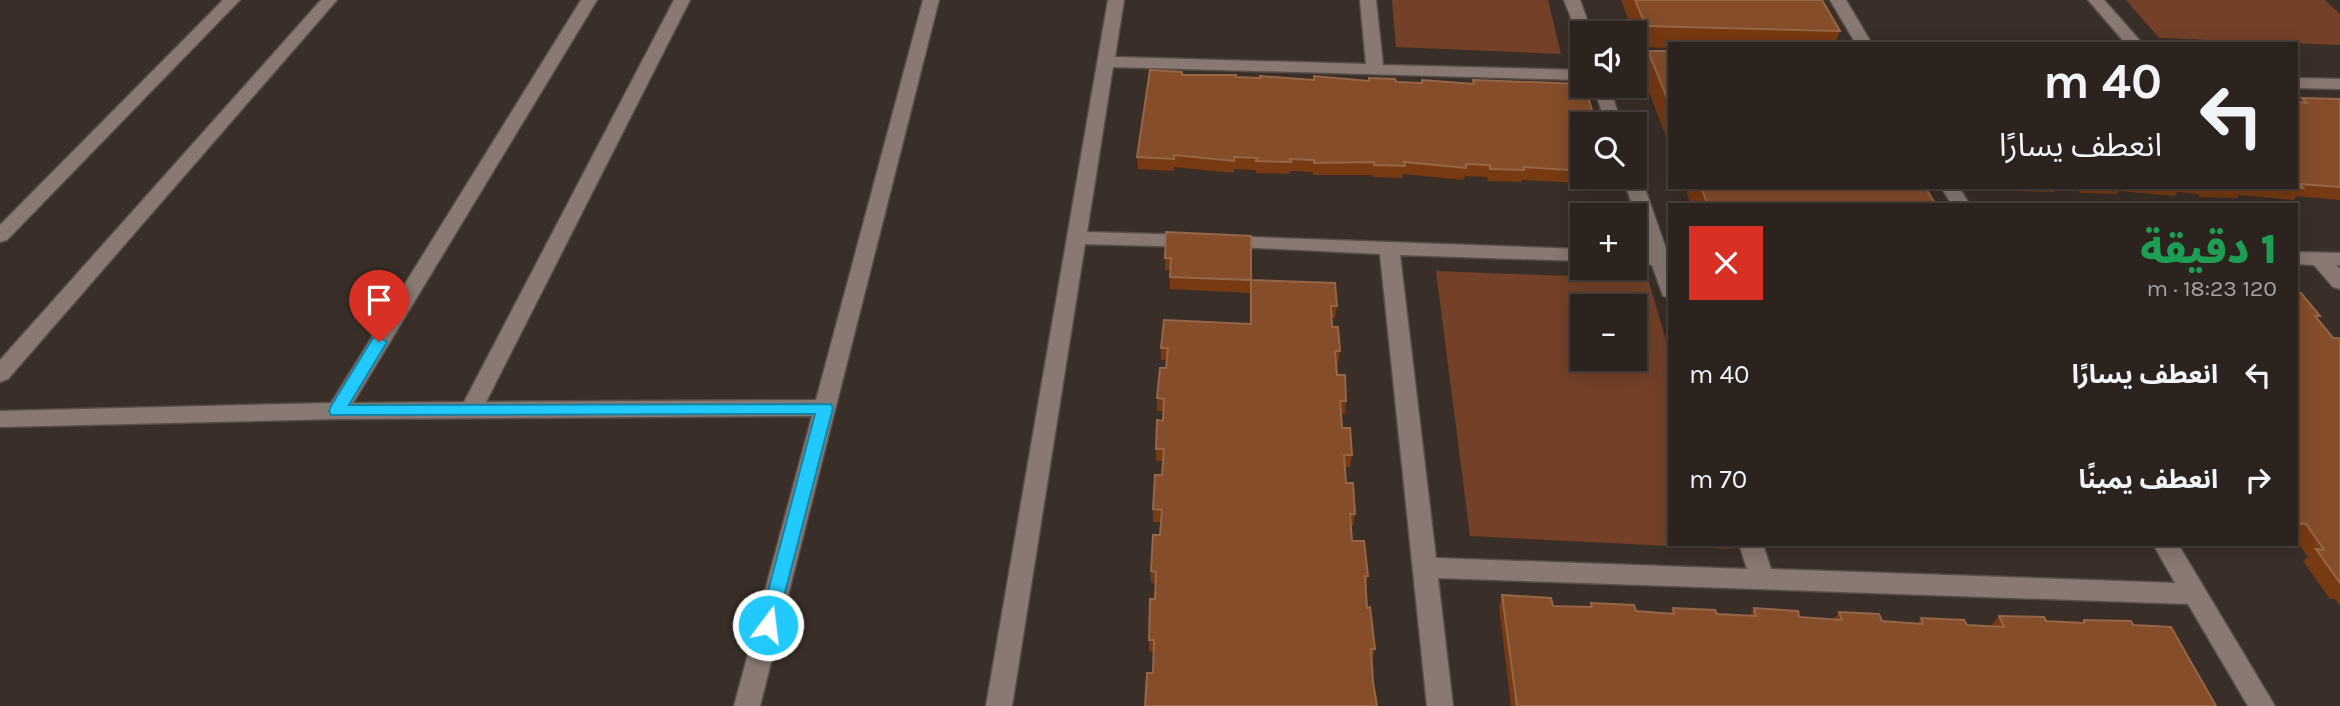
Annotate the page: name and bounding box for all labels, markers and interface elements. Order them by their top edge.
map controls [1570,21,1647,371]
button: sound [1570,21,1647,98]
text: 40 m [2043,53,2162,110]
icon: left [2186,70,2277,161]
button: search [1570,112,1647,189]
text: انعطف يسارًا [1999,127,2162,164]
button: + [1570,203,1647,280]
text: 1 دقيقة [2140,224,2277,274]
button: close [1689,226,1763,300]
pin [349,270,409,342]
text: 120 m · 18:23 [2146,275,2277,302]
icon: arrive [360,281,398,319]
button: − [1570,294,1647,371]
icon: left [2239,356,2277,394]
text: 40 m [1689,359,1749,390]
text: انعطف يسارًا [2072,359,2218,390]
icon: right [2239,461,2277,499]
text: 70 m [1689,464,1747,495]
text: انعطف يمينًا [2078,464,2218,495]
position arrow [731,588,805,662]

